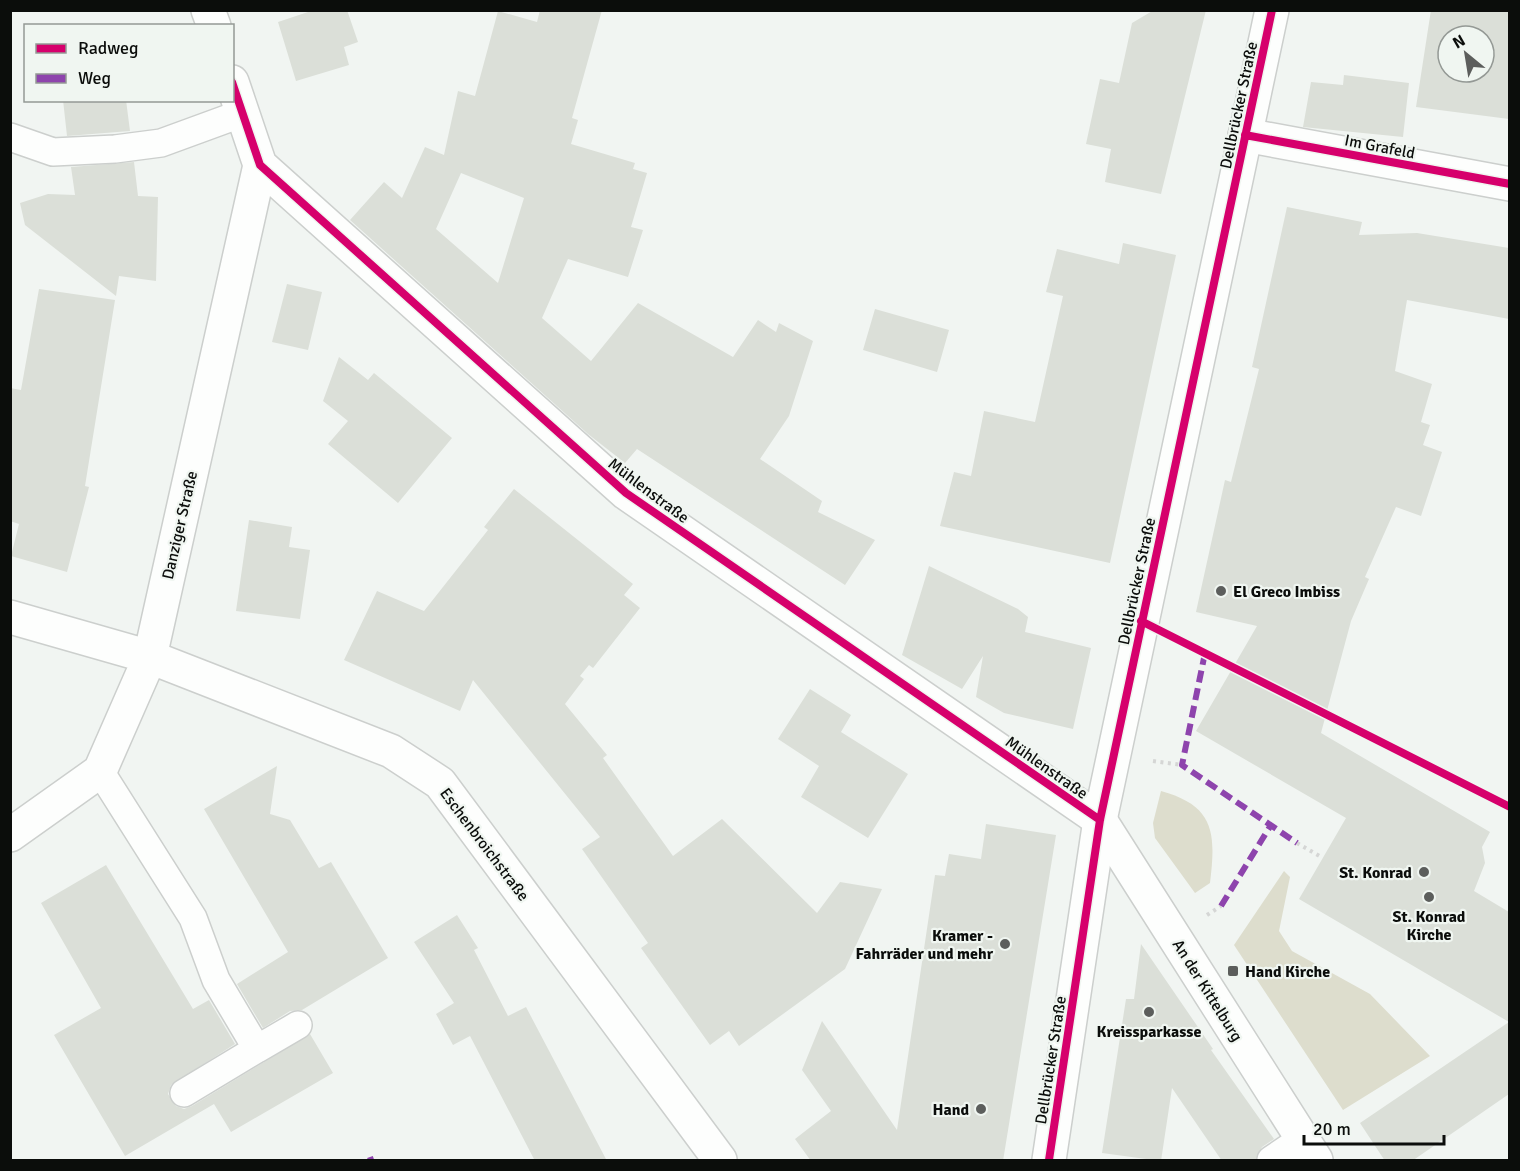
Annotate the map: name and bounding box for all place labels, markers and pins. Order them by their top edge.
place label: El Greco Imbiss [1233,582,1340,602]
marker: El Greco Imbiss [1214,584,1228,598]
place label: St. Konrad [1339,863,1412,883]
marker: St. Konrad [1417,865,1431,879]
marker: St. Konrad Kirche [1422,890,1436,904]
place label: St. Konrad Kirche [1393,907,1466,945]
place label: Kramer - Fahrräder und mehr [855,926,994,964]
marker: Kramer - Fahrräder und mehr [998,937,1012,951]
place label: Hand Kirche [1245,962,1330,982]
marker: Hand Kirche [1226,964,1240,978]
marker: Kreissparkasse [1142,1005,1156,1019]
place label: Kreissparkasse [1097,1022,1201,1042]
place label: Hand [932,1100,969,1120]
marker: Hand [974,1102,988,1116]

